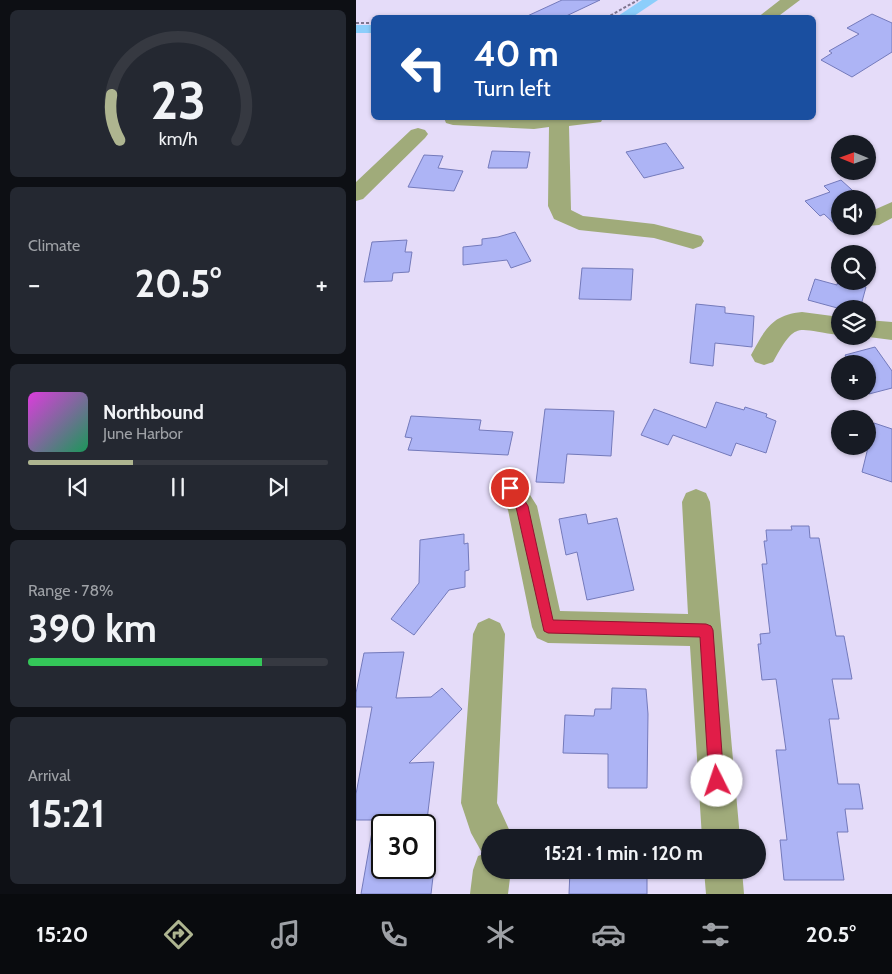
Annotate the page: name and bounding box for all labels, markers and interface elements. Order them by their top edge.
text: 40 m [474,32,559,75]
icon: left [391,35,456,100]
text: 23 [150,69,206,132]
text: Turn left [474,75,551,102]
text: km/h [158,128,198,149]
north arrow [831,135,876,180]
map controls [831,135,876,455]
button: sound [831,190,876,235]
text: Climate [28,236,80,255]
button: search [831,245,876,290]
text: 20.5° [135,260,221,307]
text: − [28,267,40,301]
text: + [316,267,328,301]
button: layers [831,300,876,345]
button: + [831,355,876,400]
text: Northbound [103,401,204,424]
button: − [831,410,876,455]
text: June Harbor [103,424,183,443]
pin [489,467,531,509]
icon: previous [64,473,92,501]
icon: pause [164,473,192,501]
icon: next [264,473,292,501]
icon: arrive [496,474,524,502]
text: Range · 78% [28,581,114,600]
text: 390 km [28,605,157,652]
position arrow [690,754,742,806]
text: Arrival [28,766,71,785]
text: 15:21 [28,790,105,837]
speed limit sign: 30 [371,814,436,879]
text: 15:21 · 1 min · 120 m [544,842,703,865]
icon: directions [161,917,196,952]
icon: music [268,917,303,952]
icon: phone [376,917,411,952]
icon: climate [483,917,518,952]
icon: car [591,917,626,952]
icon: filters [698,917,733,952]
text: 15:20 [36,921,88,948]
text: 20.5° [806,921,856,948]

